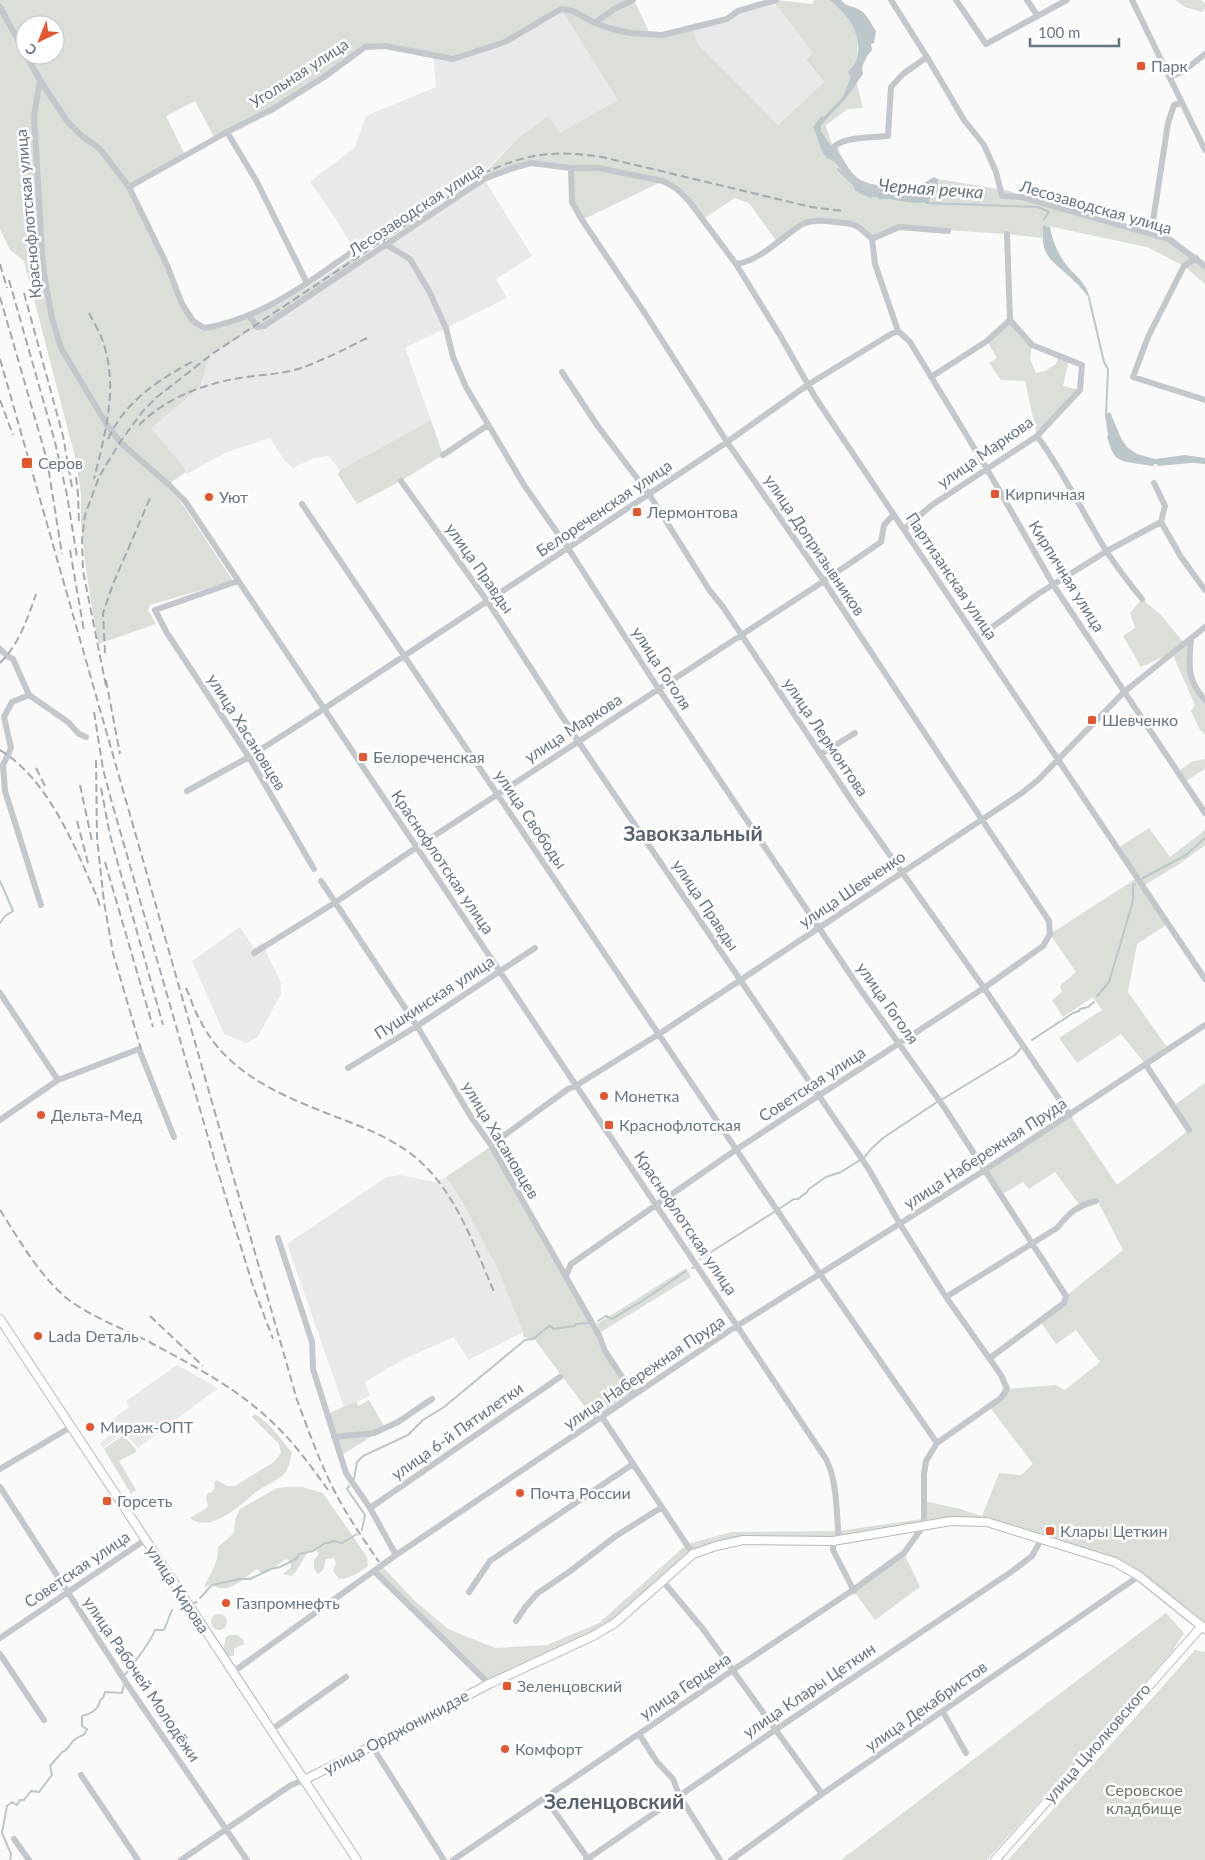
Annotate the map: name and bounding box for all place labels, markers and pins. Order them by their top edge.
place label: Парк [1151,56,1188,75]
marker: Парк [1135,60,1147,72]
place label: Серов [38,453,83,472]
marker: Серов [20,456,34,470]
place label: Кирпичная [1005,484,1085,503]
place label: Уют [219,487,248,506]
marker: Кирпичная [989,488,1001,500]
marker: Уют [203,491,215,503]
place label: Лермонтова [646,502,738,521]
marker: Лермонтова [631,506,643,518]
place label: Шевченко [1102,710,1178,729]
marker: Шевченко [1086,714,1098,726]
place label: Белореченская [373,747,485,766]
marker: Белореченская [357,751,369,763]
place label: Монетка [614,1086,679,1105]
marker: Монетка [598,1090,610,1102]
place label: Дельта-Мед [51,1105,142,1124]
marker: Дельта-Мед [35,1109,47,1121]
place label: Краснофлотская [619,1115,741,1134]
marker: Краснофлотская [603,1119,615,1131]
place label: Lada Dеталь [48,1326,139,1345]
marker: Lada Dеталь [32,1330,44,1342]
place label: Мираж-ОПТ [100,1417,194,1436]
marker: Мираж-ОПТ [84,1421,96,1433]
place label: Почта России [530,1483,631,1502]
marker: Почта России [514,1487,526,1499]
place label: Горсеть [117,1491,173,1510]
marker: Горсеть [101,1495,113,1507]
place label: Клары Цеткин [1060,1521,1168,1540]
marker: Клары Цеткин [1044,1525,1056,1537]
place label: Газпромнефть [236,1593,340,1612]
marker: Газпромнефть [220,1597,232,1609]
place label: Зеленцовский [517,1676,622,1695]
marker: Зеленцовский [501,1680,513,1692]
place label: Комфорт [515,1739,583,1758]
marker: Комфорт [499,1743,511,1755]

